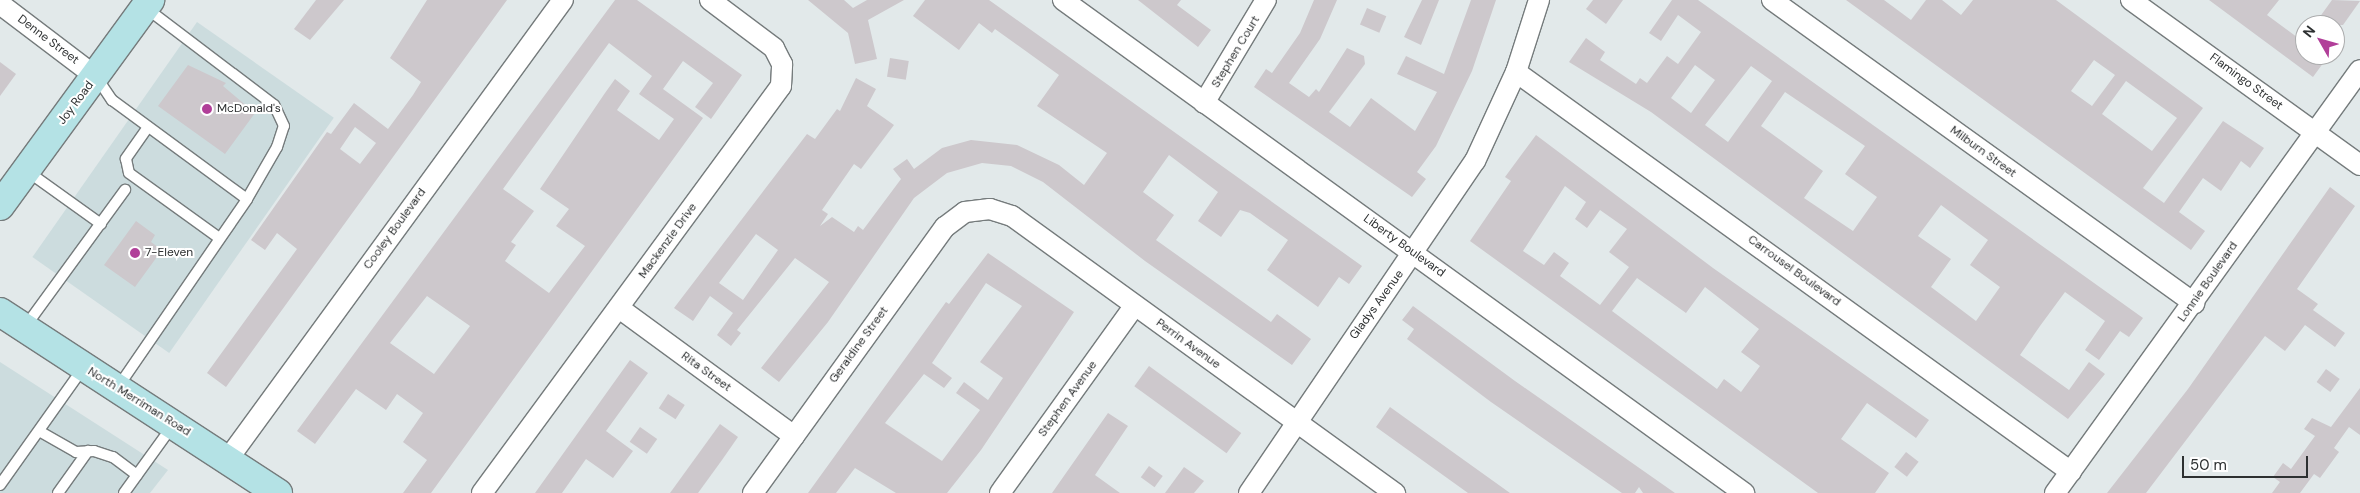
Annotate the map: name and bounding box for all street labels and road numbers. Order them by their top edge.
street label: Denne Street [15,12,81,68]
street label: Stephen Court [1209,13,1263,91]
street label: Flamingo Street [2207,51,2285,113]
street label: Joy Road [55,79,97,127]
street label: Milburn Street [1947,123,2019,181]
street label: Cooley Boulevard [361,186,429,272]
street label: Mackenzie Drive [636,201,700,281]
street label: Liberty Boulevard [1360,212,1448,280]
street label: Carrousel Boulevard [1745,232,1843,310]
street label: Lonnie Boulevard [2175,239,2241,325]
street label: Gladys Avenue [1347,268,1407,342]
street label: Geraldine Street [826,304,892,386]
street label: Perrin Avenue [1153,316,1223,372]
street label: Rita Street [678,349,734,395]
street label: Stephen Avenue [1036,358,1100,440]
street label: North Merriman Road [85,364,193,440]

